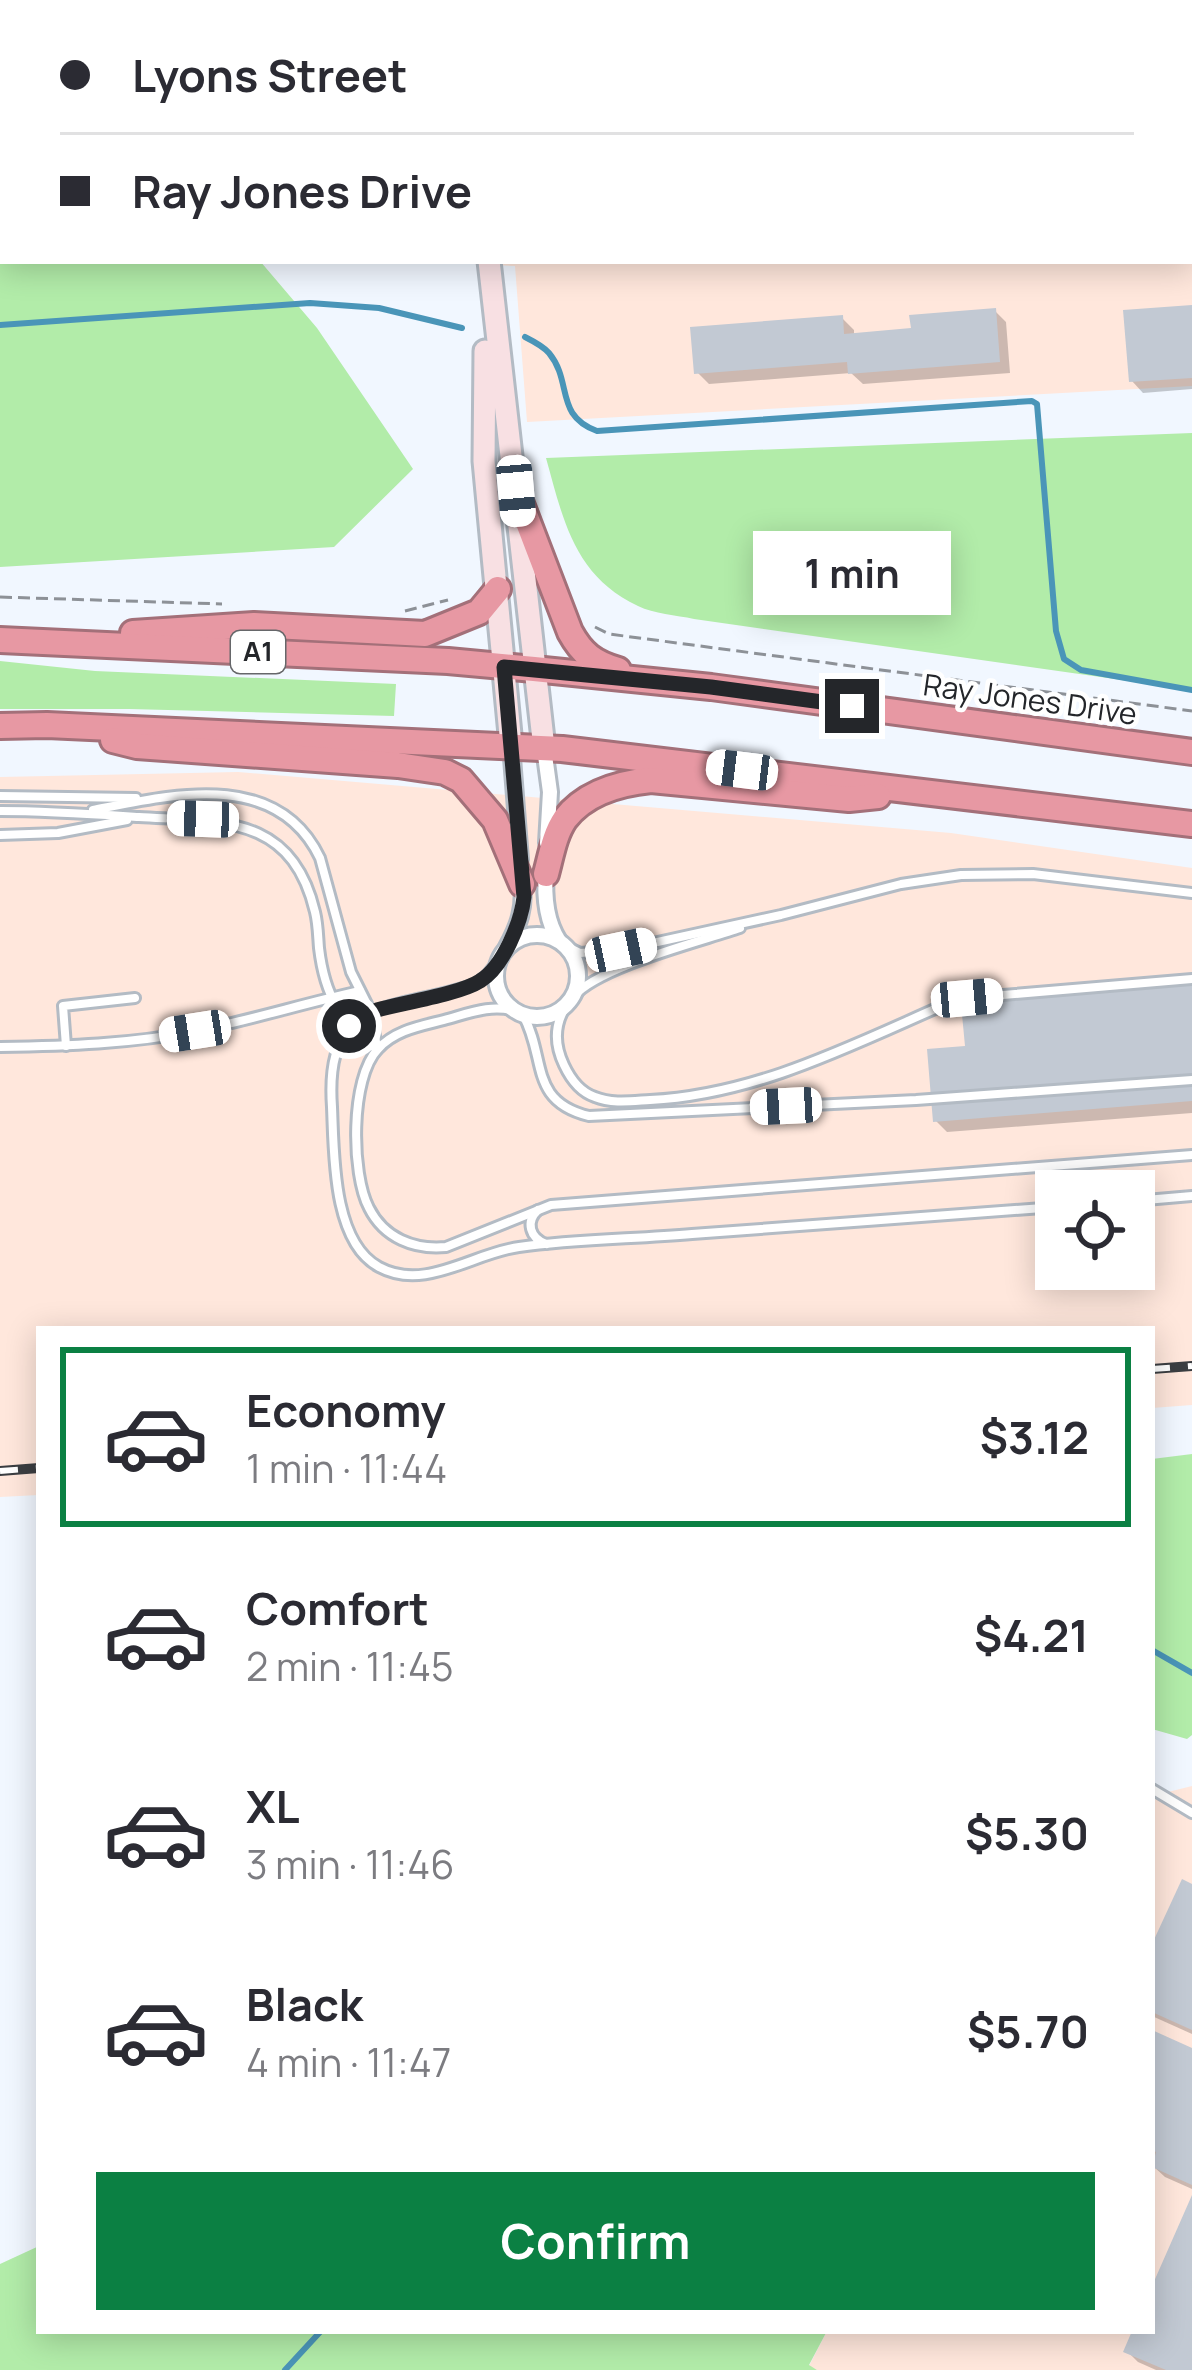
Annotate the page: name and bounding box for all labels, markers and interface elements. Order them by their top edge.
text: Lyons Street [132,44,408,106]
text: Ray Jones Drive [132,160,472,222]
car [495,454,537,528]
callout: 1 min [753,532,951,616]
text: 1 min [804,546,900,600]
road number: A1 [231,631,285,673]
street label: Ray Jones Drive [921,663,1140,734]
route end [825,679,879,733]
car [704,748,780,792]
car [166,800,240,838]
car [582,925,660,975]
car [930,977,1004,1019]
route start [322,999,376,1053]
car [157,1008,233,1054]
car [749,1086,823,1126]
map controls [1035,1170,1155,1290]
button: locate [1035,1170,1155,1290]
text: Economy [246,1379,446,1441]
icon: car [102,1383,210,1491]
text: $3.12 [980,1406,1089,1468]
text: 1 min · 11:44 [246,1441,447,1495]
text: Comfort [246,1577,429,1639]
icon: car [102,1581,210,1689]
text: $4.21 [974,1604,1089,1666]
text: 2 min · 11:45 [246,1639,453,1693]
text: XL [246,1775,300,1837]
icon: car [102,1779,210,1887]
text: $5.30 [965,1802,1089,1864]
text: 3 min · 11:46 [246,1837,454,1891]
text: Black [246,1973,363,2035]
icon: car [102,1977,210,2085]
text: $5.70 [967,2000,1089,2062]
text: 4 min · 11:47 [246,2035,451,2089]
button: Confirm [96,2172,1095,2310]

